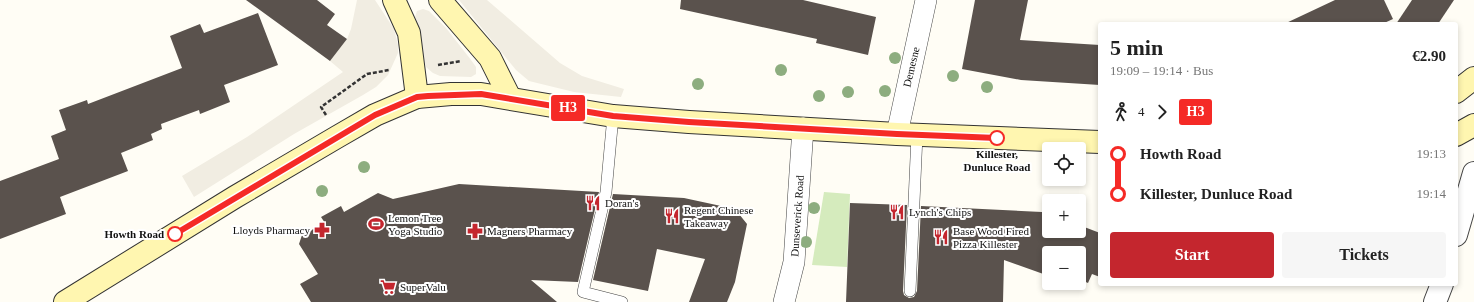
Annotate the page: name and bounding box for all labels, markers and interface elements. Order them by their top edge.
text: 5 min [1110,35,1163,60]
street label: Demesne [901,46,921,88]
text: €2.90 [1412,48,1446,64]
text: 19:09 – 19:14 · Bus [1110,63,1213,78]
line badge: H3 [550,95,586,121]
text: H3 [559,100,577,115]
icon: walk [1110,101,1132,123]
icon: forward [1151,101,1173,123]
text: 4 [1138,104,1145,119]
text: H3 [1187,104,1204,119]
marker: Killester, Dunluce Road [989,130,1005,146]
map controls [1042,142,1086,290]
button: locate [1042,142,1086,186]
text: Howth Road [1140,146,1221,162]
text: 19:13 [1416,146,1446,161]
place label: Killester, Dunluce Road [964,148,1030,173]
street label: Dunseverick Road [788,174,806,257]
text: Killester, Dunluce Road [1140,186,1292,202]
text: 19:14 [1416,186,1446,201]
restaurant icon: Doran's [584,194,602,212]
button: + [1042,194,1086,238]
place label: Doran's [605,197,639,209]
restaurant icon: Lynch's Chips [888,203,906,221]
place label: Regent Chinese Takeaway [684,204,753,229]
place label: Lynch's Chips [909,206,971,218]
restaurant icon: Regent Chinese Takeaway [663,207,681,225]
place label: Lemon Tree Yoga Studio [388,212,443,237]
sports icon: Lemon Tree Yoga Studio [367,215,385,233]
pharmacy icon: Lloyds Pharmacy [313,221,331,239]
pharmacy icon: Magners Pharmacy [466,222,484,240]
place label: Lloyds Pharmacy [233,224,310,236]
place label: Magners Pharmacy [487,225,573,237]
place label: Base Wood Fired Pizza Killester [953,225,1029,250]
marker: Howth Road [167,226,183,242]
place label: Howth Road [104,228,164,240]
restaurant icon: Base Wood Fired Pizza Killester [932,228,950,246]
button: Start [1110,232,1274,278]
button: Tickets [1282,232,1446,278]
button: − [1042,246,1086,290]
supermarket icon: SuperValu [379,278,397,296]
place label: SuperValu [400,281,446,293]

